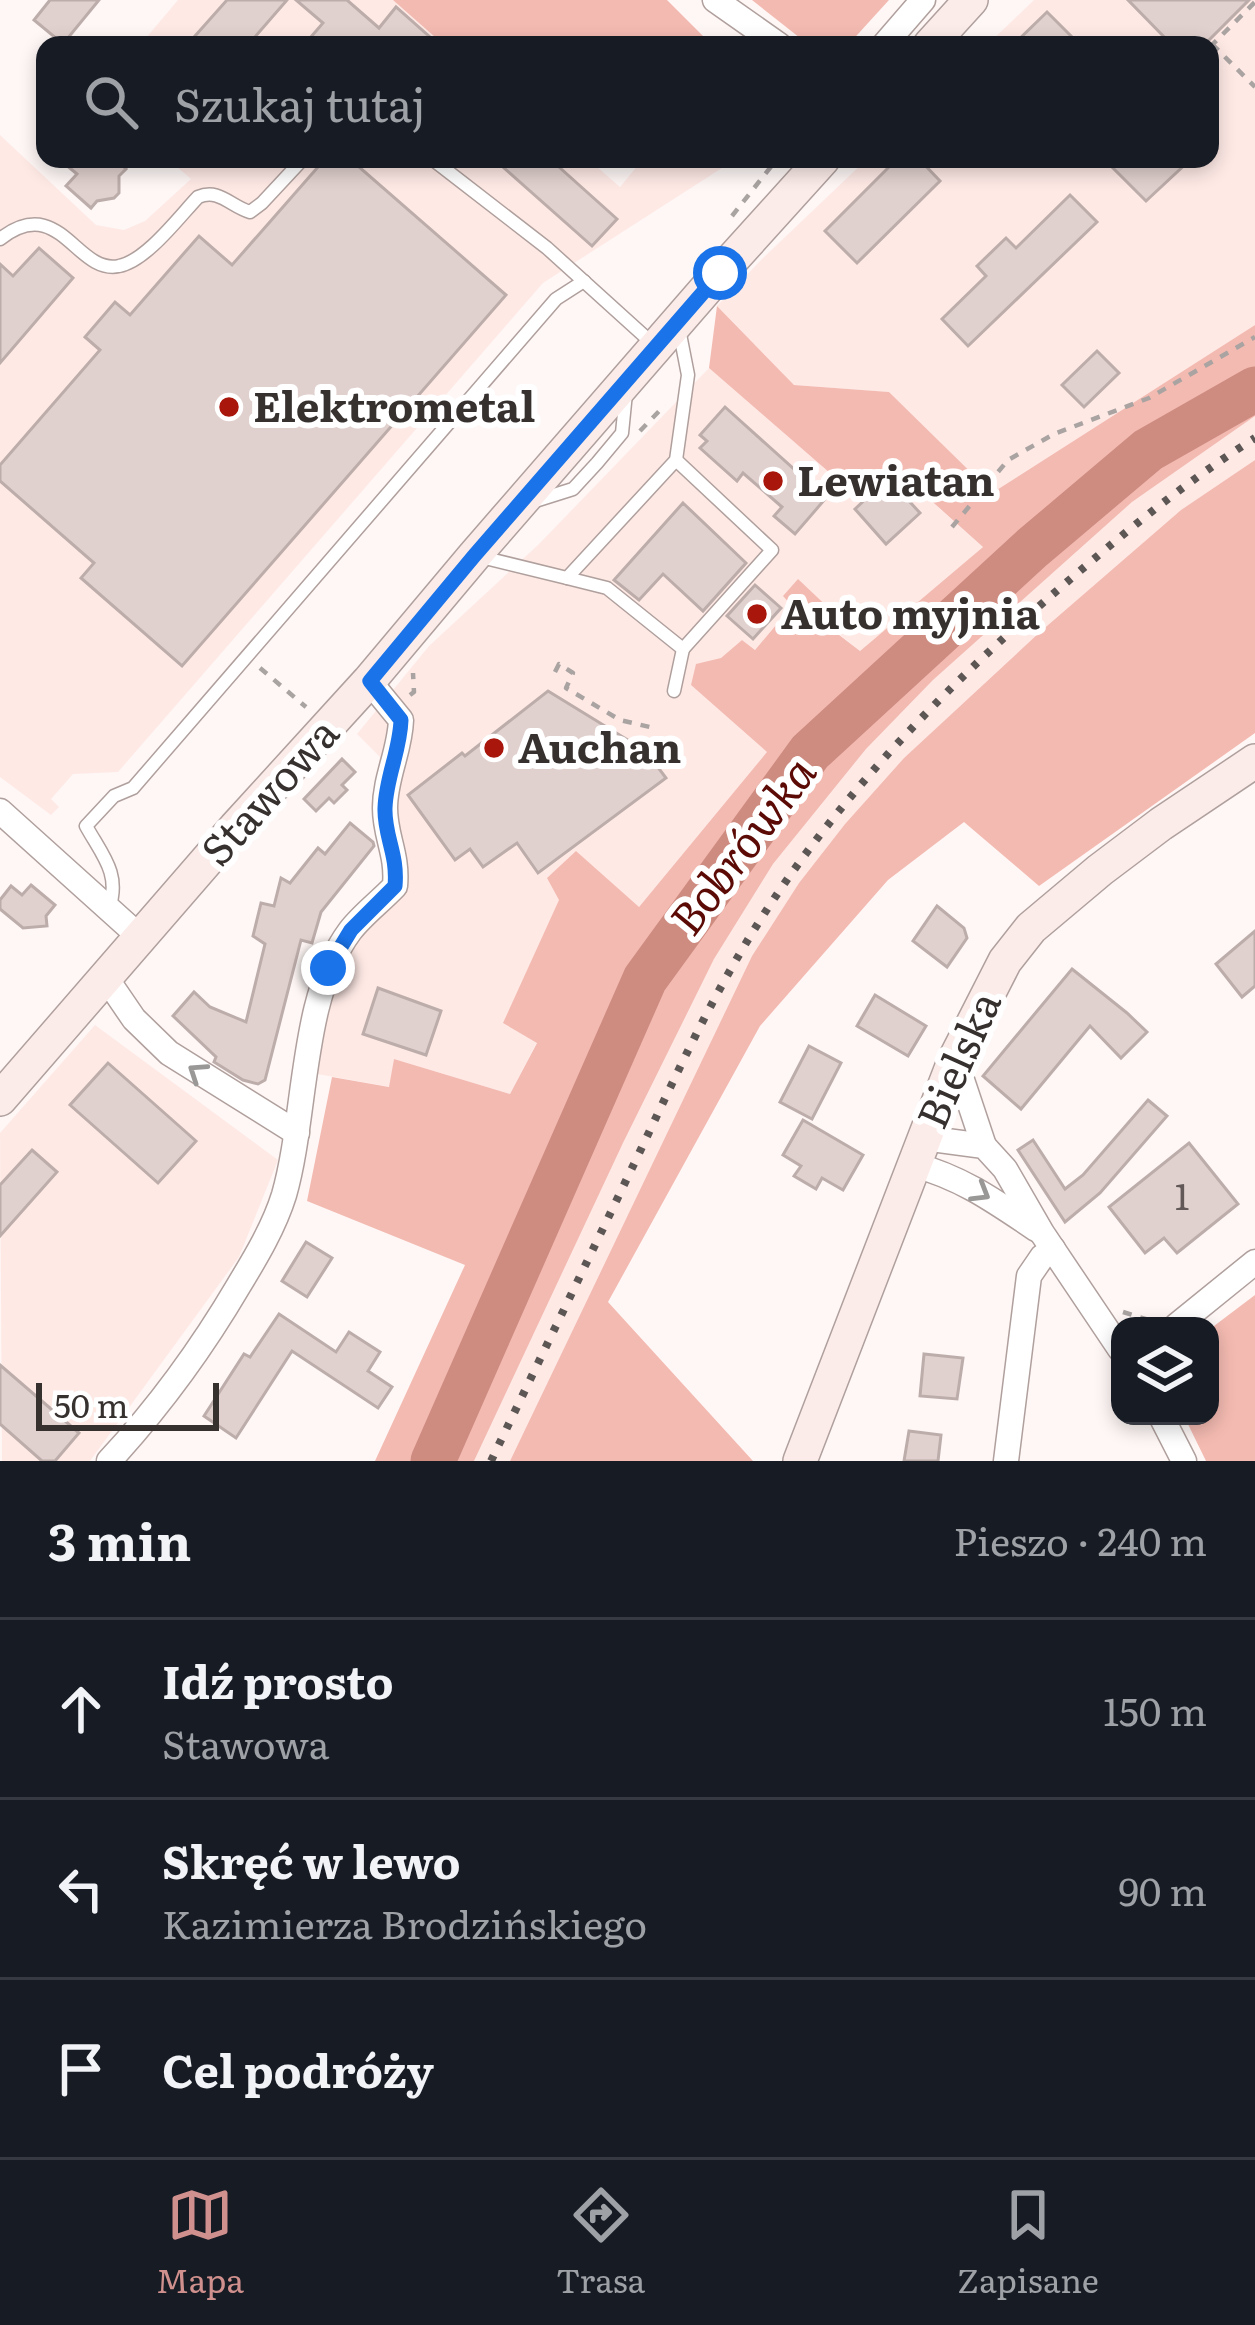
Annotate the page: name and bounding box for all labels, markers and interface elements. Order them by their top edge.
search box [36,36,1219,168]
icon: search [78,69,144,135]
text: Szukaj tutaj [174,69,425,136]
route start [693,246,747,300]
place label: Elektrometal [253,373,536,435]
marker: Elektrometal [216,394,242,420]
place label: Lewiatan [797,447,995,509]
marker: Lewiatan [760,468,786,494]
place label: Auto myjnia [781,580,1041,642]
marker: Auto myjnia [744,601,770,627]
street label: Stawowa [184,702,351,878]
place label: Auchan [518,714,681,776]
marker: Auchan [481,735,507,761]
water label: Bobrówka [651,740,830,947]
route end [301,941,355,995]
street label: Bielska [899,980,1014,1137]
one-way arrow [189,1064,211,1086]
house number: 1 [1175,1168,1189,1221]
one-way arrow [968,1179,990,1201]
map controls [1111,1317,1219,1425]
button: layers [1111,1317,1219,1425]
scale bar [36,1377,219,1430]
text: 50 m [54,1379,128,1428]
text: 3 min [48,1501,192,1577]
text: Pieszo · 240 m [954,1510,1207,1568]
text: Idź prosto [162,1646,394,1713]
icon: ahead [48,1676,114,1742]
text: 150 m [1103,1680,1207,1738]
text: Stawowa [162,1713,329,1771]
text: Skręć w lewo [162,1826,461,1893]
icon: left [48,1856,114,1922]
text: 90 m [1118,1860,1207,1918]
text: Kazimierza Brodzińskiego [162,1893,647,1951]
text: Cel podróży [162,2035,434,2102]
icon: arrive [48,2036,114,2102]
tab: Mapa [156,2182,244,2303]
tab: Trasa [556,2182,645,2303]
tab: Zapisane [957,2182,1099,2303]

